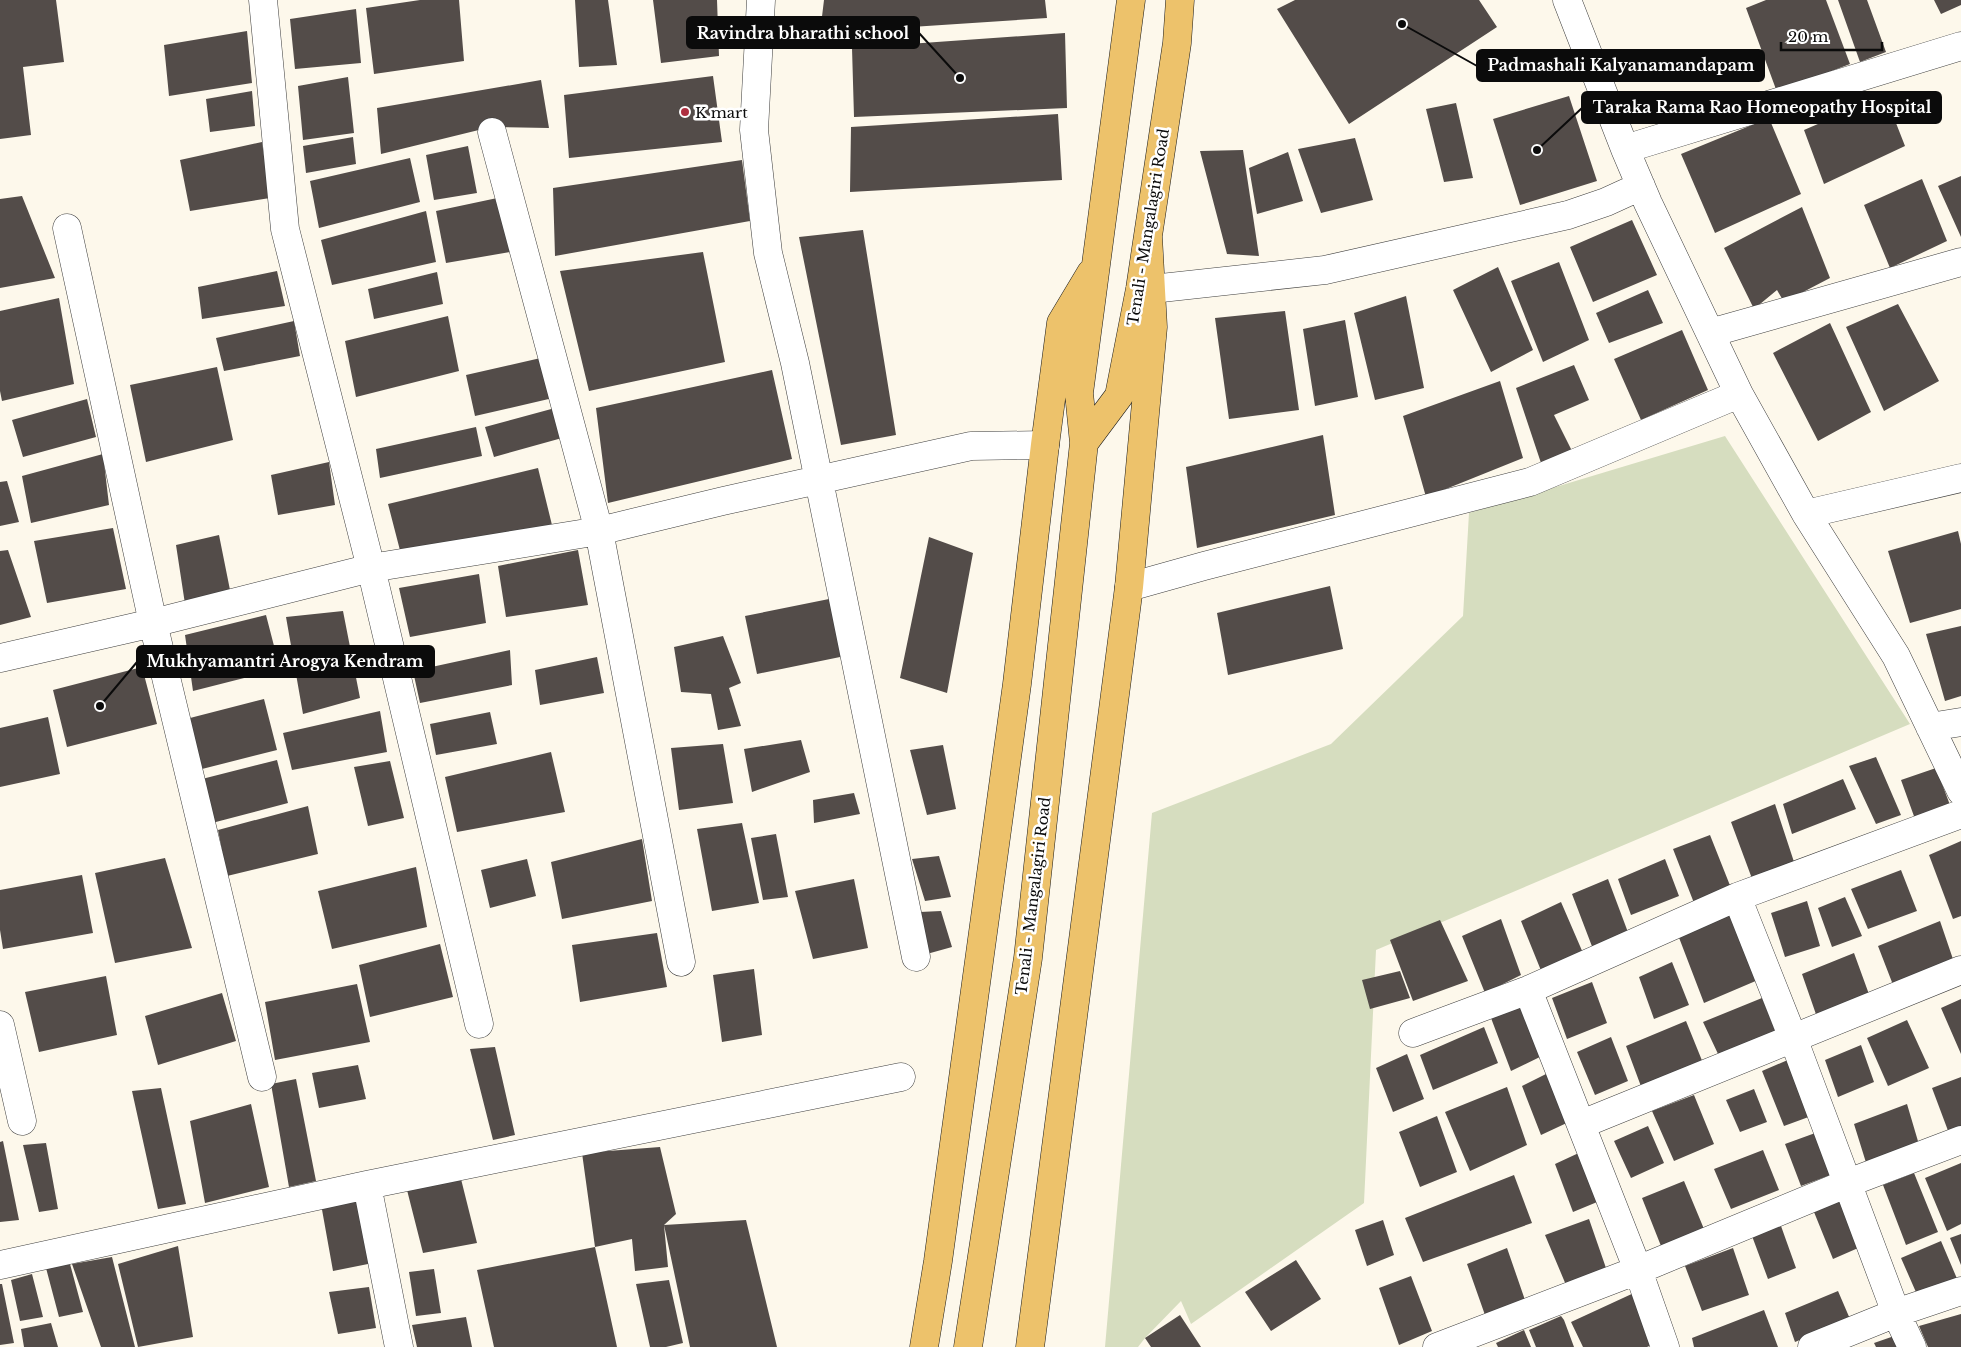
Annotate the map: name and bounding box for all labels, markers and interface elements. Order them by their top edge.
callout: Ravindra bharathi school [687,17,919,48]
scale bar [1781,20,1882,52]
text: Ravindra bharathi school [697,23,910,43]
text: 20 m [1788,27,1828,46]
callout: Padmashali Kalyanamandapam [1477,50,1764,81]
text: Padmashali Kalyanamandapam [1487,55,1755,75]
callout: Taraka Rama Rao Homeopathy Hospital [1582,92,1941,123]
text: Taraka Rama Rao Homeopathy Hospital [1593,97,1932,117]
place label: K mart [695,103,748,122]
marker: K mart [679,106,691,118]
street label: Tenali - Mangalagiri Road [1123,127,1173,327]
callout: Mukhyamantri Arogya Kendram [137,646,434,677]
text: Mukhyamantri Arogya Kendram [147,651,424,671]
street label: Tenali - Mangalagiri Road [1011,796,1055,996]

